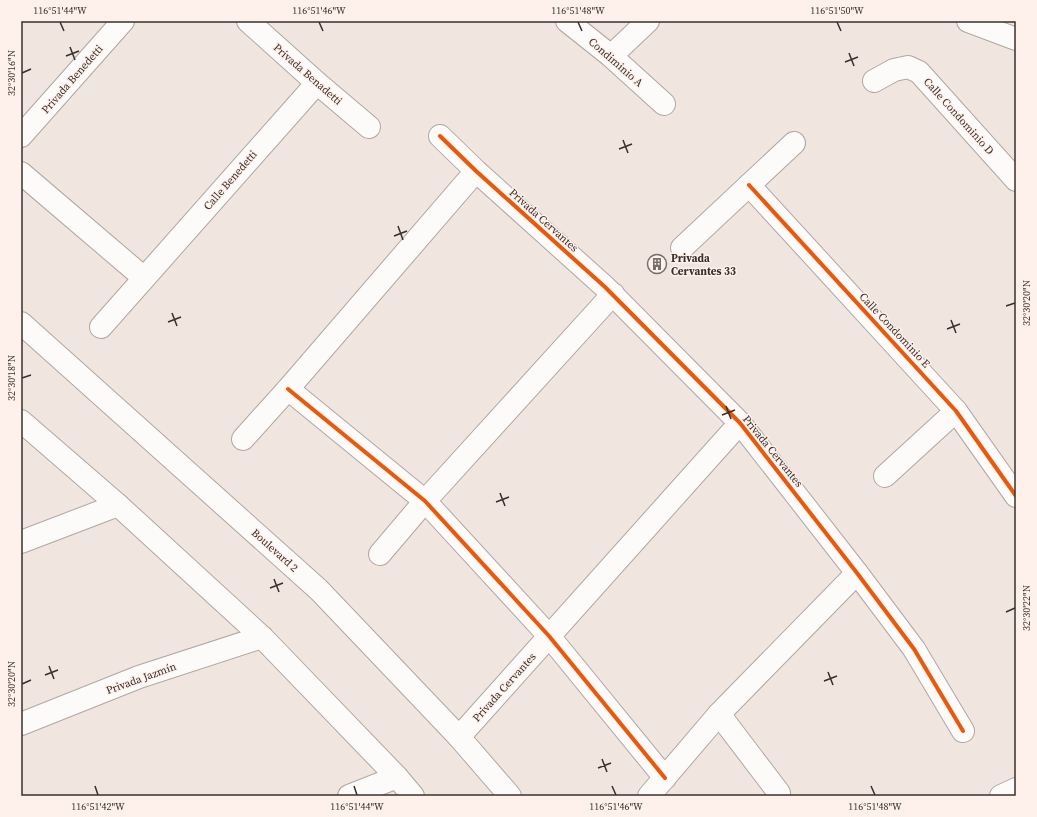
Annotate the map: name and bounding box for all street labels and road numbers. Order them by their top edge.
street label: Condiminio A [585,34,647,91]
street label: Privada Benadetti [270,40,345,108]
street label: Privada Benedetti [38,42,106,117]
street label: Calle Condominio D [920,75,997,158]
street label: Calle Benedetti [200,147,260,213]
street label: Privada Cervantes [506,185,582,256]
street label: Calle Condominio E [856,290,934,371]
street label: Privada Cervantes [739,412,806,490]
street label: Boulevard 2 [248,525,302,576]
street label: Privada Cervantes [469,649,540,725]
street label: Privada Jazmín [104,659,179,698]

